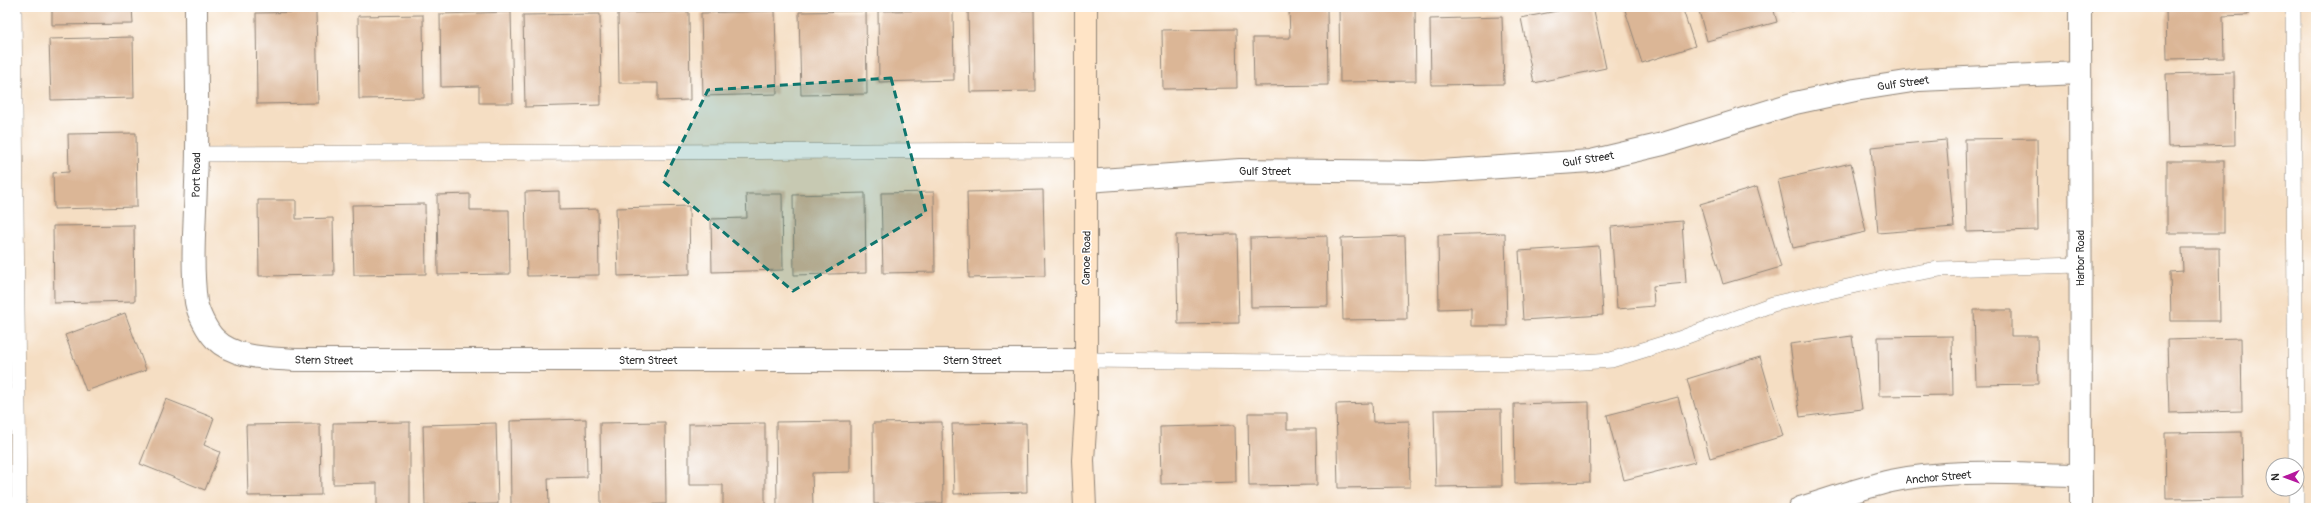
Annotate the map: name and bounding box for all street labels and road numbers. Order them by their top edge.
street label: Gulf Street [1876,73,1930,94]
street label: Gulf Street [1561,149,1615,170]
street label: Port Road [190,152,203,198]
street label: Gulf Street [1239,165,1292,178]
street label: Harbor Road [2074,230,2087,286]
street label: Canoe Road [1080,231,1093,285]
street label: Stern Street [295,353,354,368]
street label: Stern Street [619,354,678,367]
street label: Stern Street [943,354,1002,367]
street label: Anchor Street [1905,468,1972,487]

